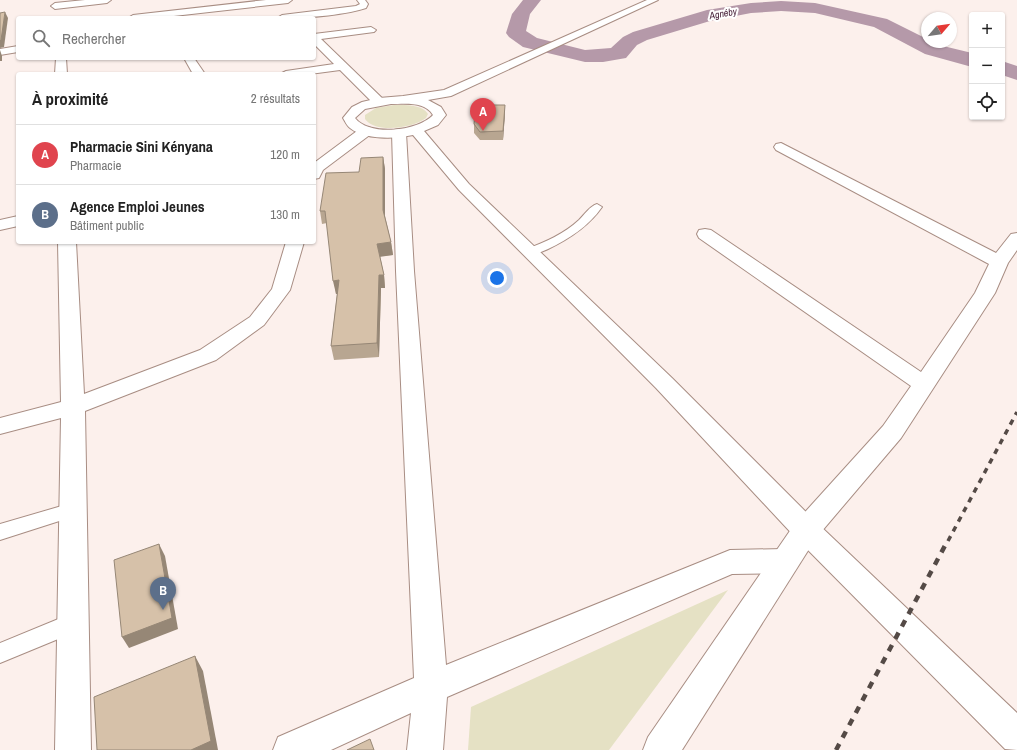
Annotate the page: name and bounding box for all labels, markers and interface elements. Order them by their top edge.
water label: Agnéby [707,5,739,22]
north arrow [921,12,957,48]
map controls [969,12,1005,120]
button: + [969,12,1005,48]
search box [16,16,316,60]
icon: search [30,27,52,49]
text: Rechercher [62,28,126,49]
button: − [969,48,1005,84]
button: locate [969,84,1005,120]
text: À proximité [32,87,108,110]
text: 2 résultats [251,90,300,107]
pin: A [470,98,496,131]
text: Pharmacie Sini Kényana [70,136,213,157]
text: A [41,146,49,163]
text: 120 m [270,146,300,163]
text: Pharmacie [70,157,122,174]
text: Agence Emploi Jeunes [70,196,205,217]
text: B [41,206,49,223]
text: 130 m [270,206,300,223]
text: Bâtiment public [70,217,144,234]
your location [487,268,507,288]
pin: B [150,577,176,610]

